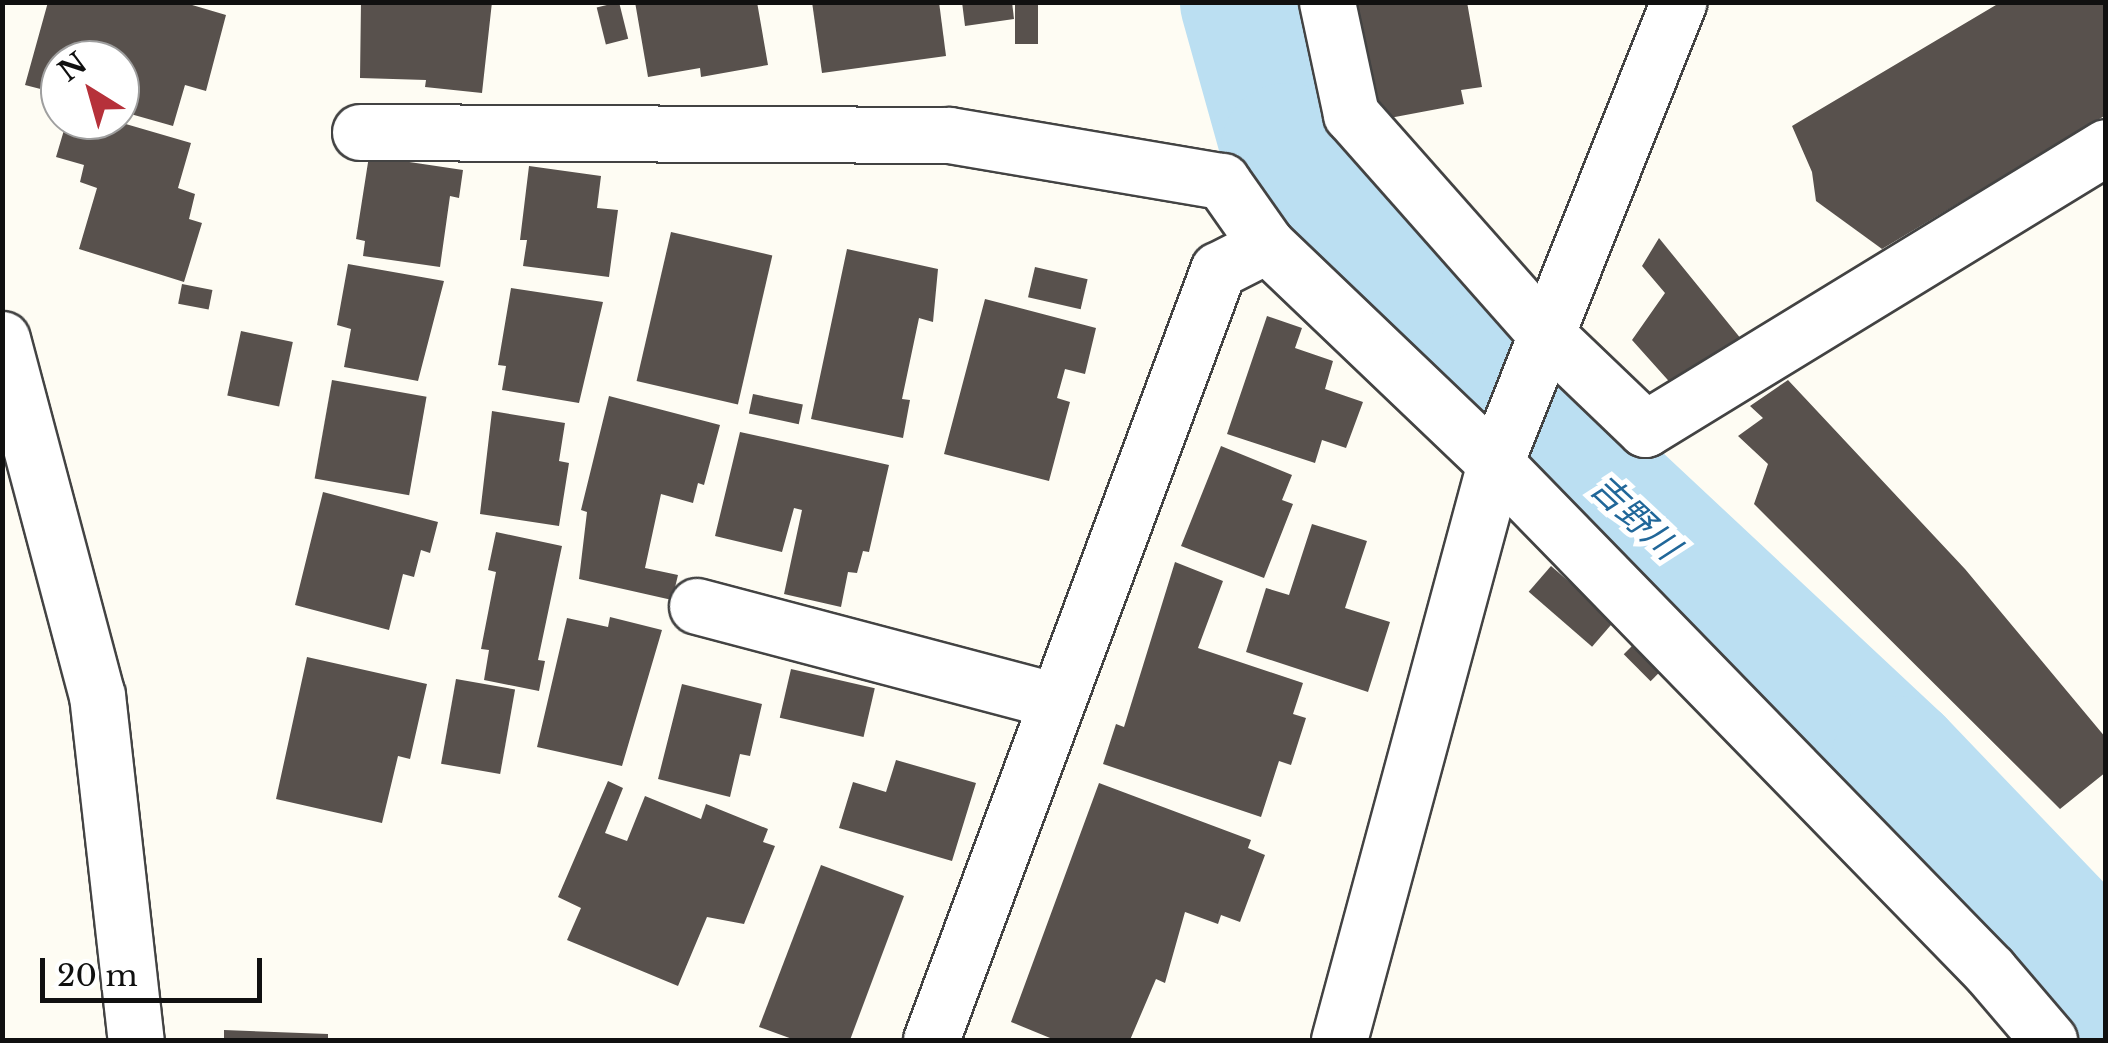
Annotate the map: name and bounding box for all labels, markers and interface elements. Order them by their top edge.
north arrow [40,40,140,140]
text: N [52,45,94,89]
water label: 吉野川 [1582,466,1688,568]
scale bar [45,938,268,1000]
text: 20 m [57,957,138,994]

